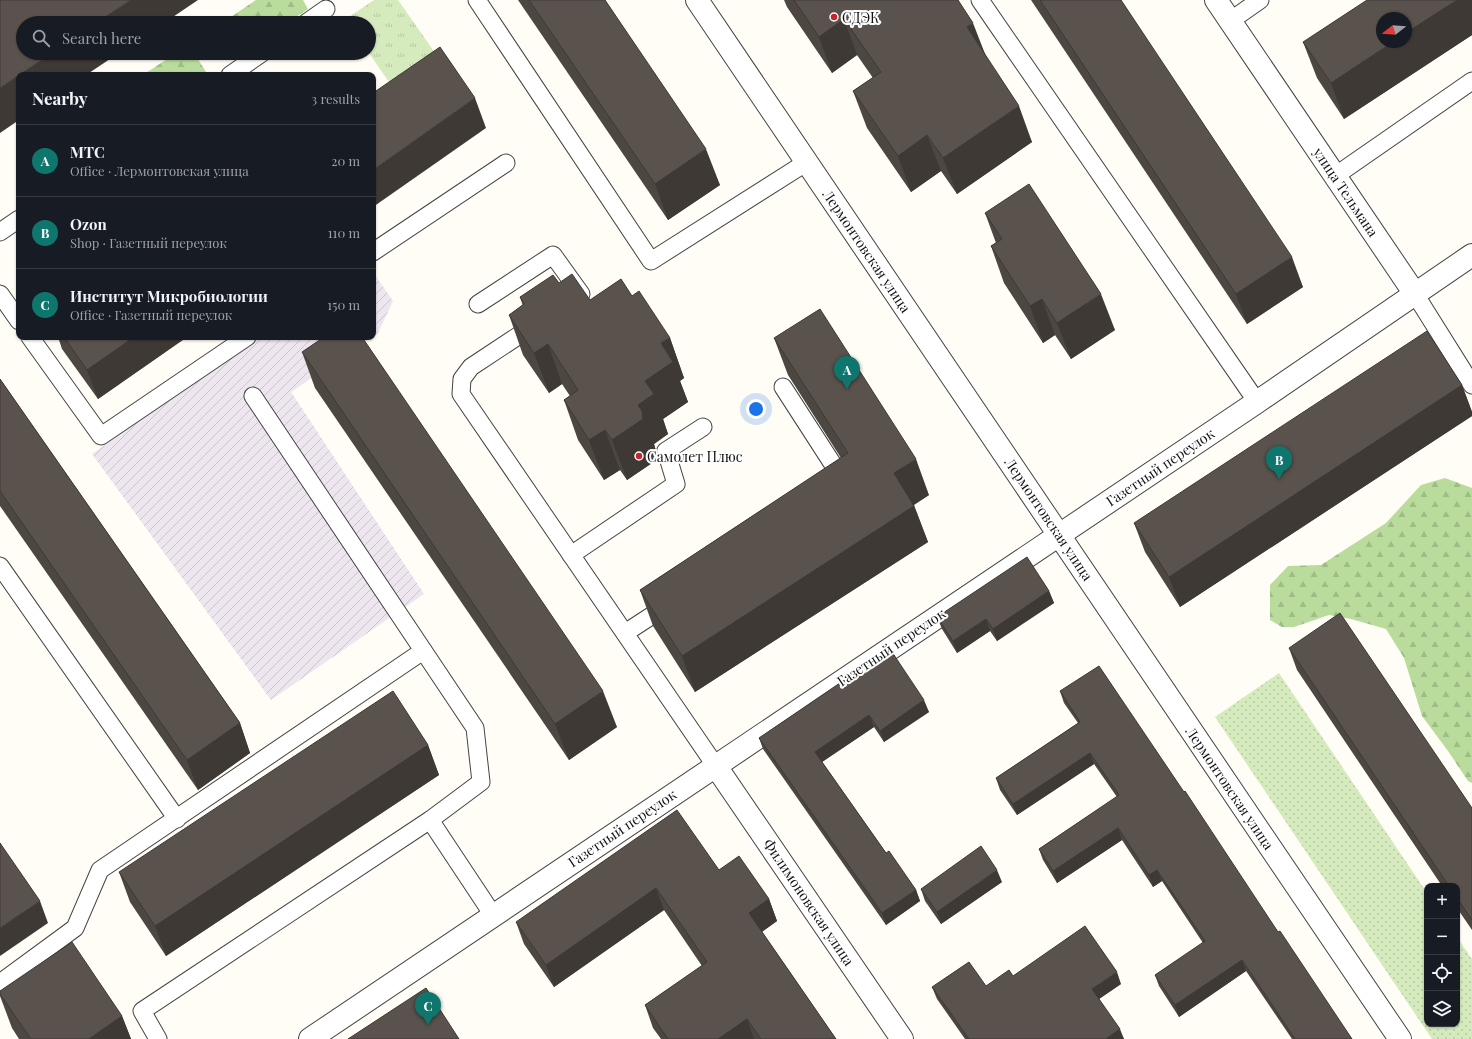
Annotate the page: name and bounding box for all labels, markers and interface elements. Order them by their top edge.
place label: СДЭК [842,8,880,27]
marker: СДЭК [829,12,839,22]
north arrow [1376,12,1412,48]
search box [16,16,376,60]
icon: search [30,27,52,49]
text: Search here [62,28,141,48]
text: Nearby [32,87,87,109]
text: 3 results [311,90,360,107]
text: МТС [70,142,105,162]
street label: улица Тельмана [1309,143,1383,240]
text: A [41,152,49,169]
text: 20 m [331,152,360,169]
text: Office · Лермонтовская улица [70,162,249,179]
street label: Лермонтовская улица [818,185,915,316]
text: Ozon [70,214,107,234]
text: B [41,224,49,241]
text: 110 m [328,224,360,241]
text: Shop · Газетный переулок [70,234,227,251]
text: Институт Микробиологии [70,286,268,306]
text: C [40,296,50,313]
text: 150 m [327,296,360,313]
text: Office · Газетный переулок [70,306,232,323]
pin: A [834,356,860,389]
your location [746,399,766,419]
street label: Газетный переулок [1102,424,1218,510]
pin: B [1266,446,1292,479]
place label: Самолет Плюс [647,447,743,466]
marker: Самолет Плюс [634,451,644,461]
street label: Лермонтовская улица [1000,453,1097,584]
street label: Газетный переулок [833,604,949,690]
street label: Лермонтовская улица [1181,722,1278,853]
street label: Газетный переулок [564,785,680,871]
street label: Филимоновская улица [759,835,859,969]
map controls [1424,883,1460,1027]
button: + [1424,883,1460,919]
button: − [1424,919,1460,955]
button: locate [1424,955,1460,991]
button: layers [1424,991,1460,1027]
pin: C [415,992,441,1025]

